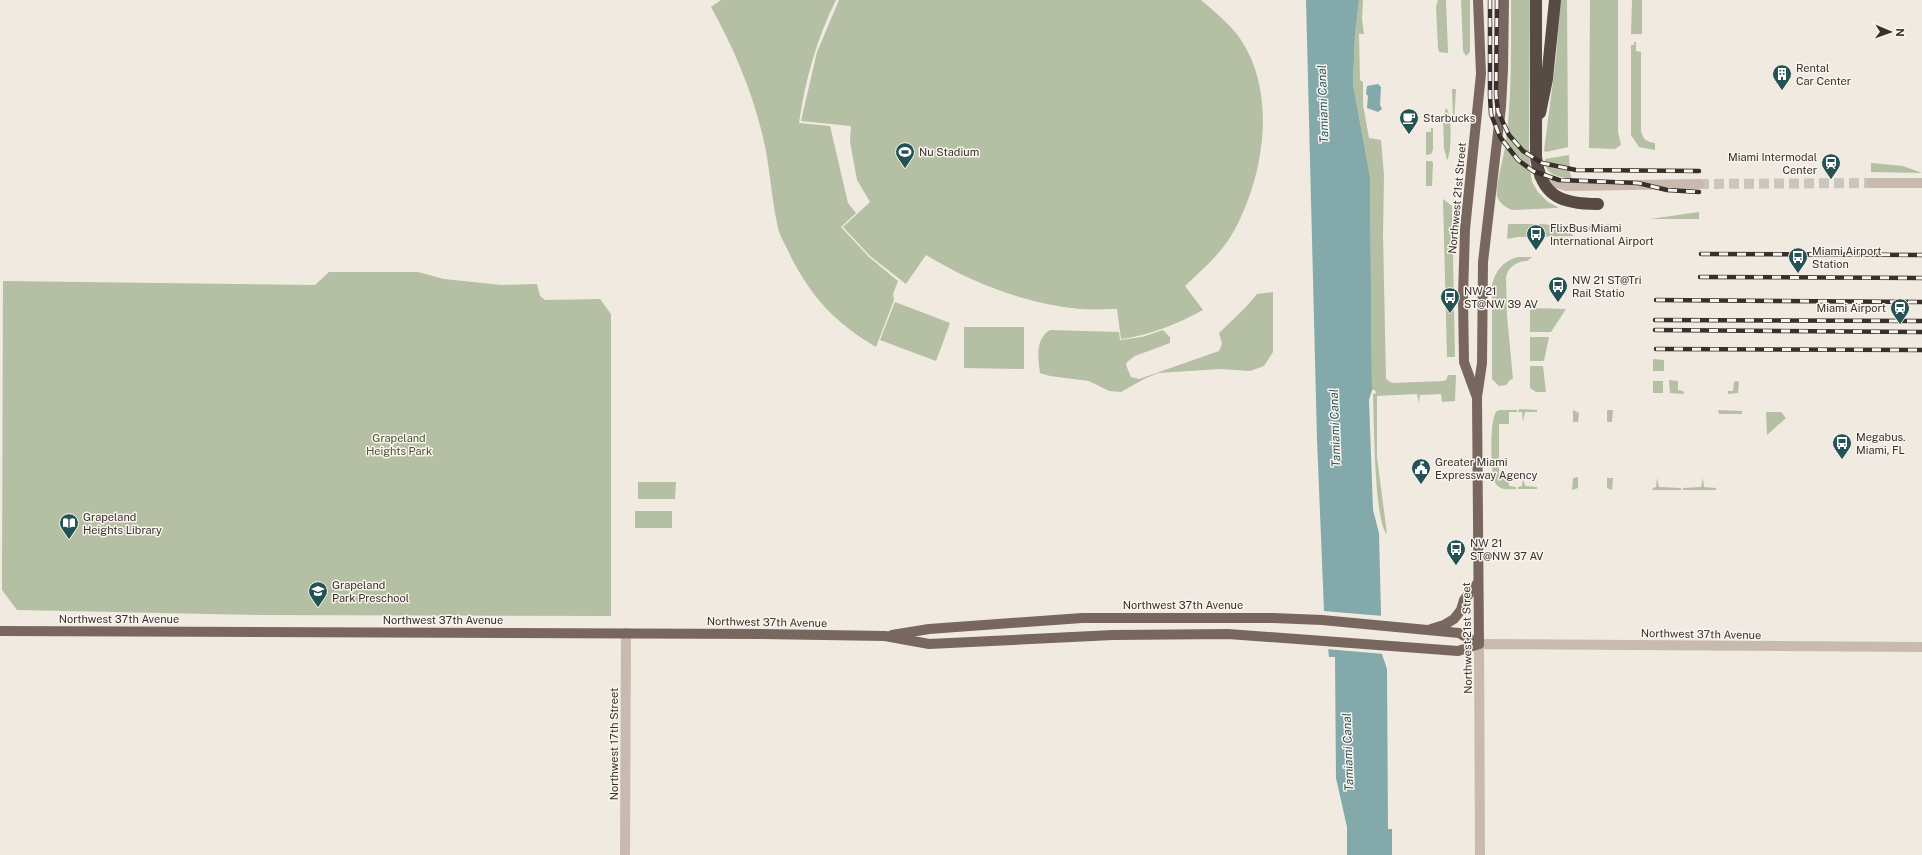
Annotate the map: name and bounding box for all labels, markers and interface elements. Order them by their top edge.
north arrow [1870,12,1910,52]
text: N [1894,28,1906,37]
place label: Rental Car Center [1796,62,1851,87]
building icon: Rental Car Center [1771,63,1793,91]
water label: Tamiami Canal [1315,65,1331,143]
cafe icon: Starbucks [1398,107,1420,135]
place label: Starbucks [1423,112,1476,124]
sports icon: Nu Stadium [894,141,916,169]
street label: Northwest 21st Street [1446,142,1468,254]
place label: Nu Stadium [919,146,979,158]
place label: Miami Intermodal Center [1728,151,1817,176]
station icon: Miami Intermodal Center [1820,152,1842,180]
place label: FlixBus Miami International Airport [1550,222,1654,247]
bus stop icon: FlixBus Miami International Airport [1525,223,1547,251]
place label: Miami Airport Station [1812,245,1882,270]
bus stop icon: Miami Airport Station [1787,246,1809,274]
place label: NW 21 ST@Tri Rail Statio [1572,274,1641,299]
bus stop icon: NW 21 ST@Tri Rail Statio [1547,275,1569,303]
place label: NW 21 ST@NW 39 AV [1464,285,1538,310]
bus stop icon: NW 21 ST@NW 39 AV [1439,286,1461,314]
station icon: Miami Airport [1889,297,1911,325]
place label: Miami Airport [1816,302,1886,314]
water label: Tamiami Canal [1327,389,1343,467]
place label: Megabus. Miami, FL [1856,431,1906,456]
park label: Grapeland Heights Park [366,432,432,457]
bus stop icon: Megabus. Miami, FL [1831,432,1853,460]
place label: Greater Miami Expressway Agency [1435,456,1538,481]
public building icon: Greater Miami Expressway Agency [1410,457,1432,485]
place label: Grapeland Heights Library [83,511,162,536]
library icon: Grapeland Heights Library [58,512,80,540]
place label: NW 21 ST@NW 37 AV [1470,537,1544,562]
bus stop icon: NW 21 ST@NW 37 AV [1445,538,1467,566]
place label: Grapeland Park Preschool [332,579,409,604]
school or university icon: Grapeland Park Preschool [307,580,329,608]
street label: Northwest 21st Street [1460,582,1474,694]
street label: Northwest 37th Avenue [1123,599,1243,611]
street label: Northwest 37th Avenue [59,613,179,625]
street label: Northwest 37th Avenue [383,614,503,626]
street label: Northwest 37th Avenue [707,615,827,629]
street label: Northwest 37th Avenue [1641,627,1761,641]
street label: Northwest 17th Street [608,688,620,800]
water label: Tamiami Canal [1340,713,1356,791]

